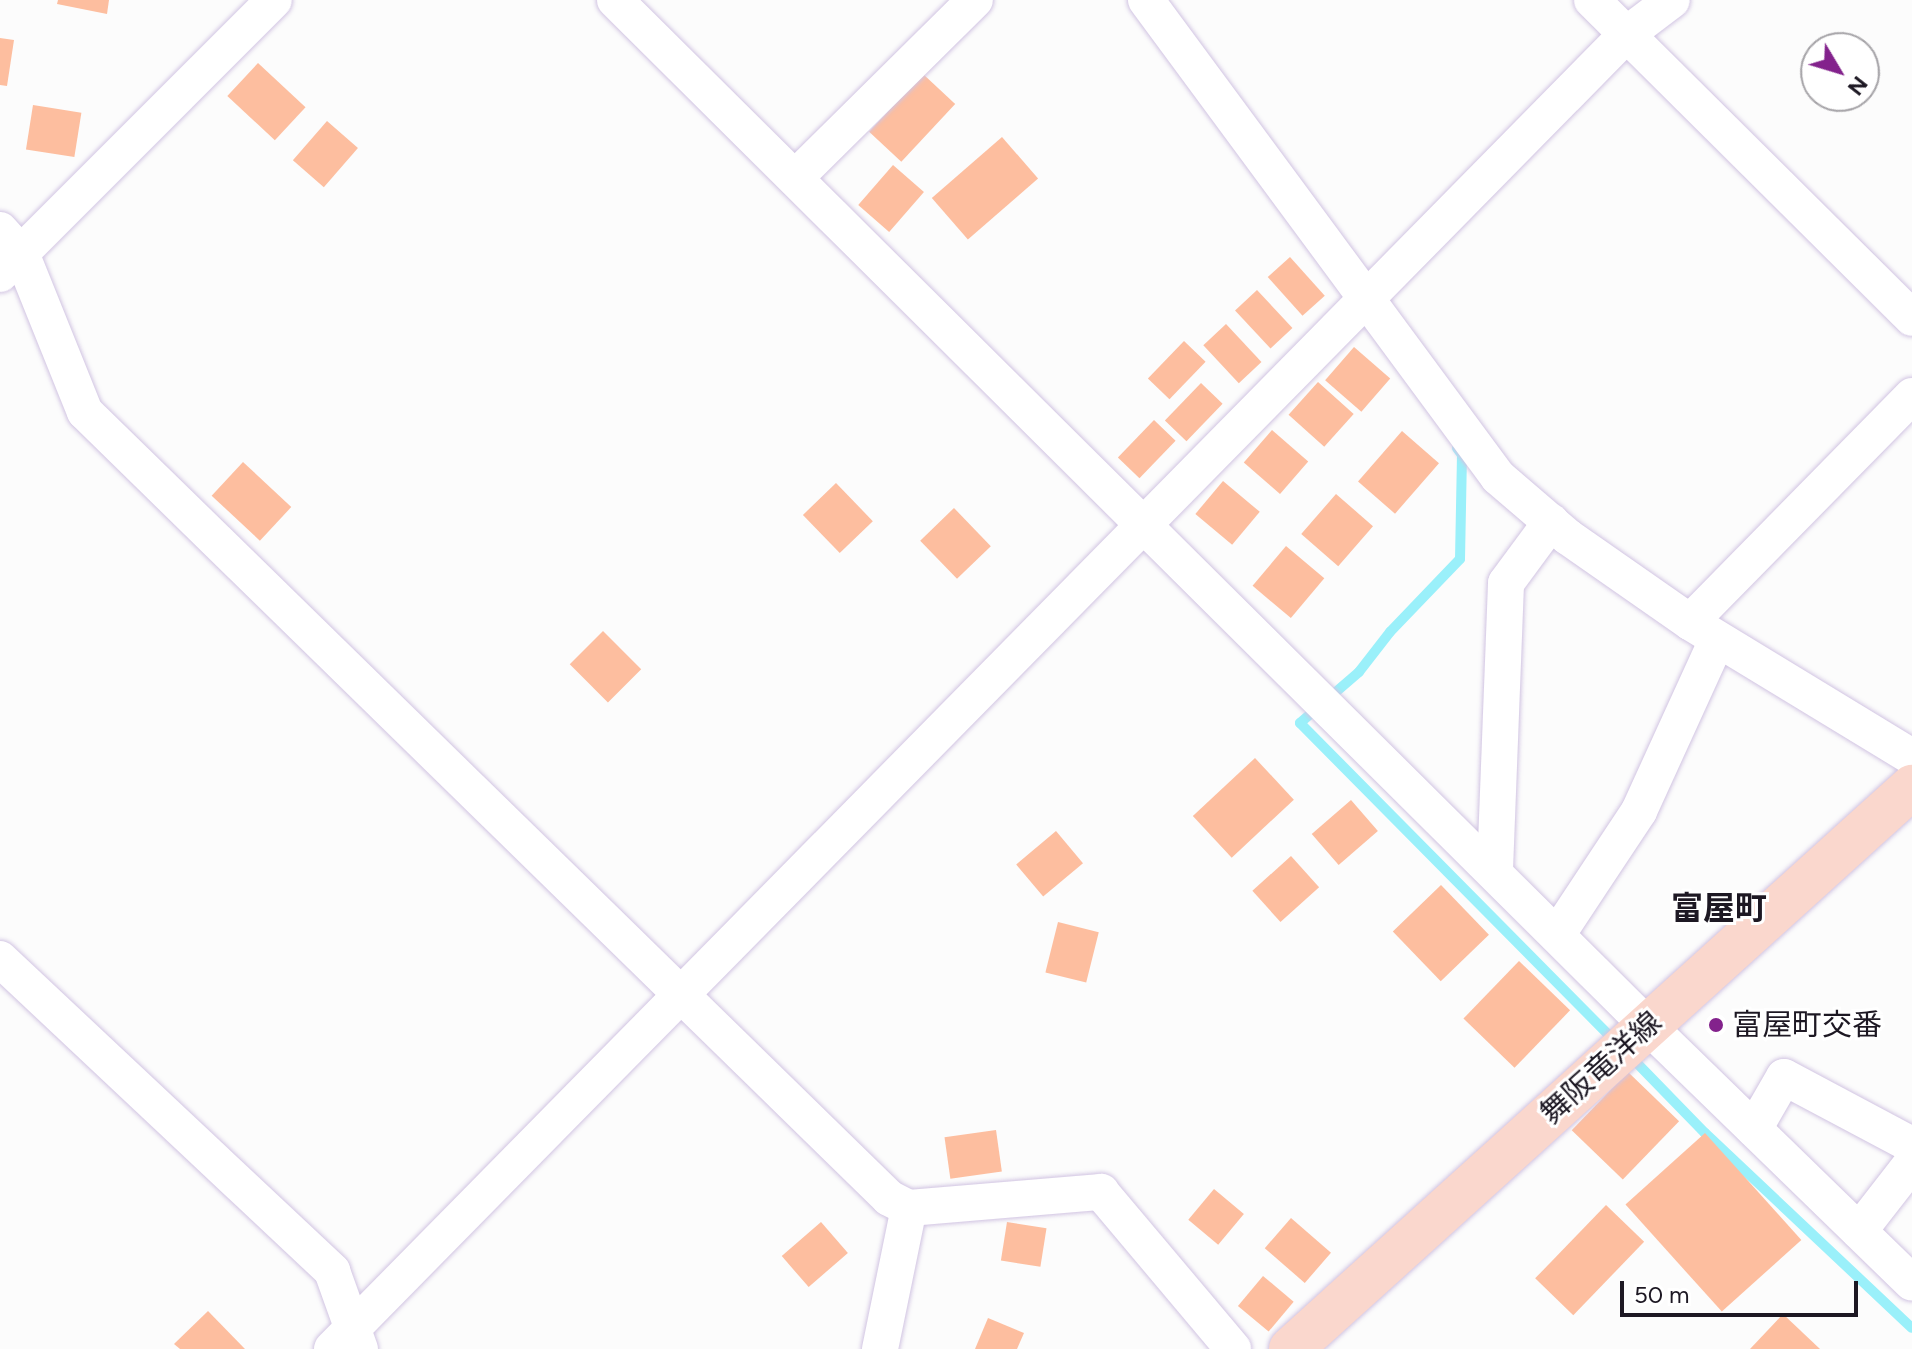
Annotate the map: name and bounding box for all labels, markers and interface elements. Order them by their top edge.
north arrow [1800,32,1880,112]
text: N [1842,71,1874,101]
district label: 富屋町 [1671,889,1767,927]
street label: 舞阪竜洋線 [1533,1004,1669,1132]
place label: 富屋町交番 [1732,1007,1882,1043]
marker: 富屋町交番 [1707,1016,1725,1034]
scale bar [1624,1265,1862,1315]
text: 50 m [1634,1280,1690,1309]

